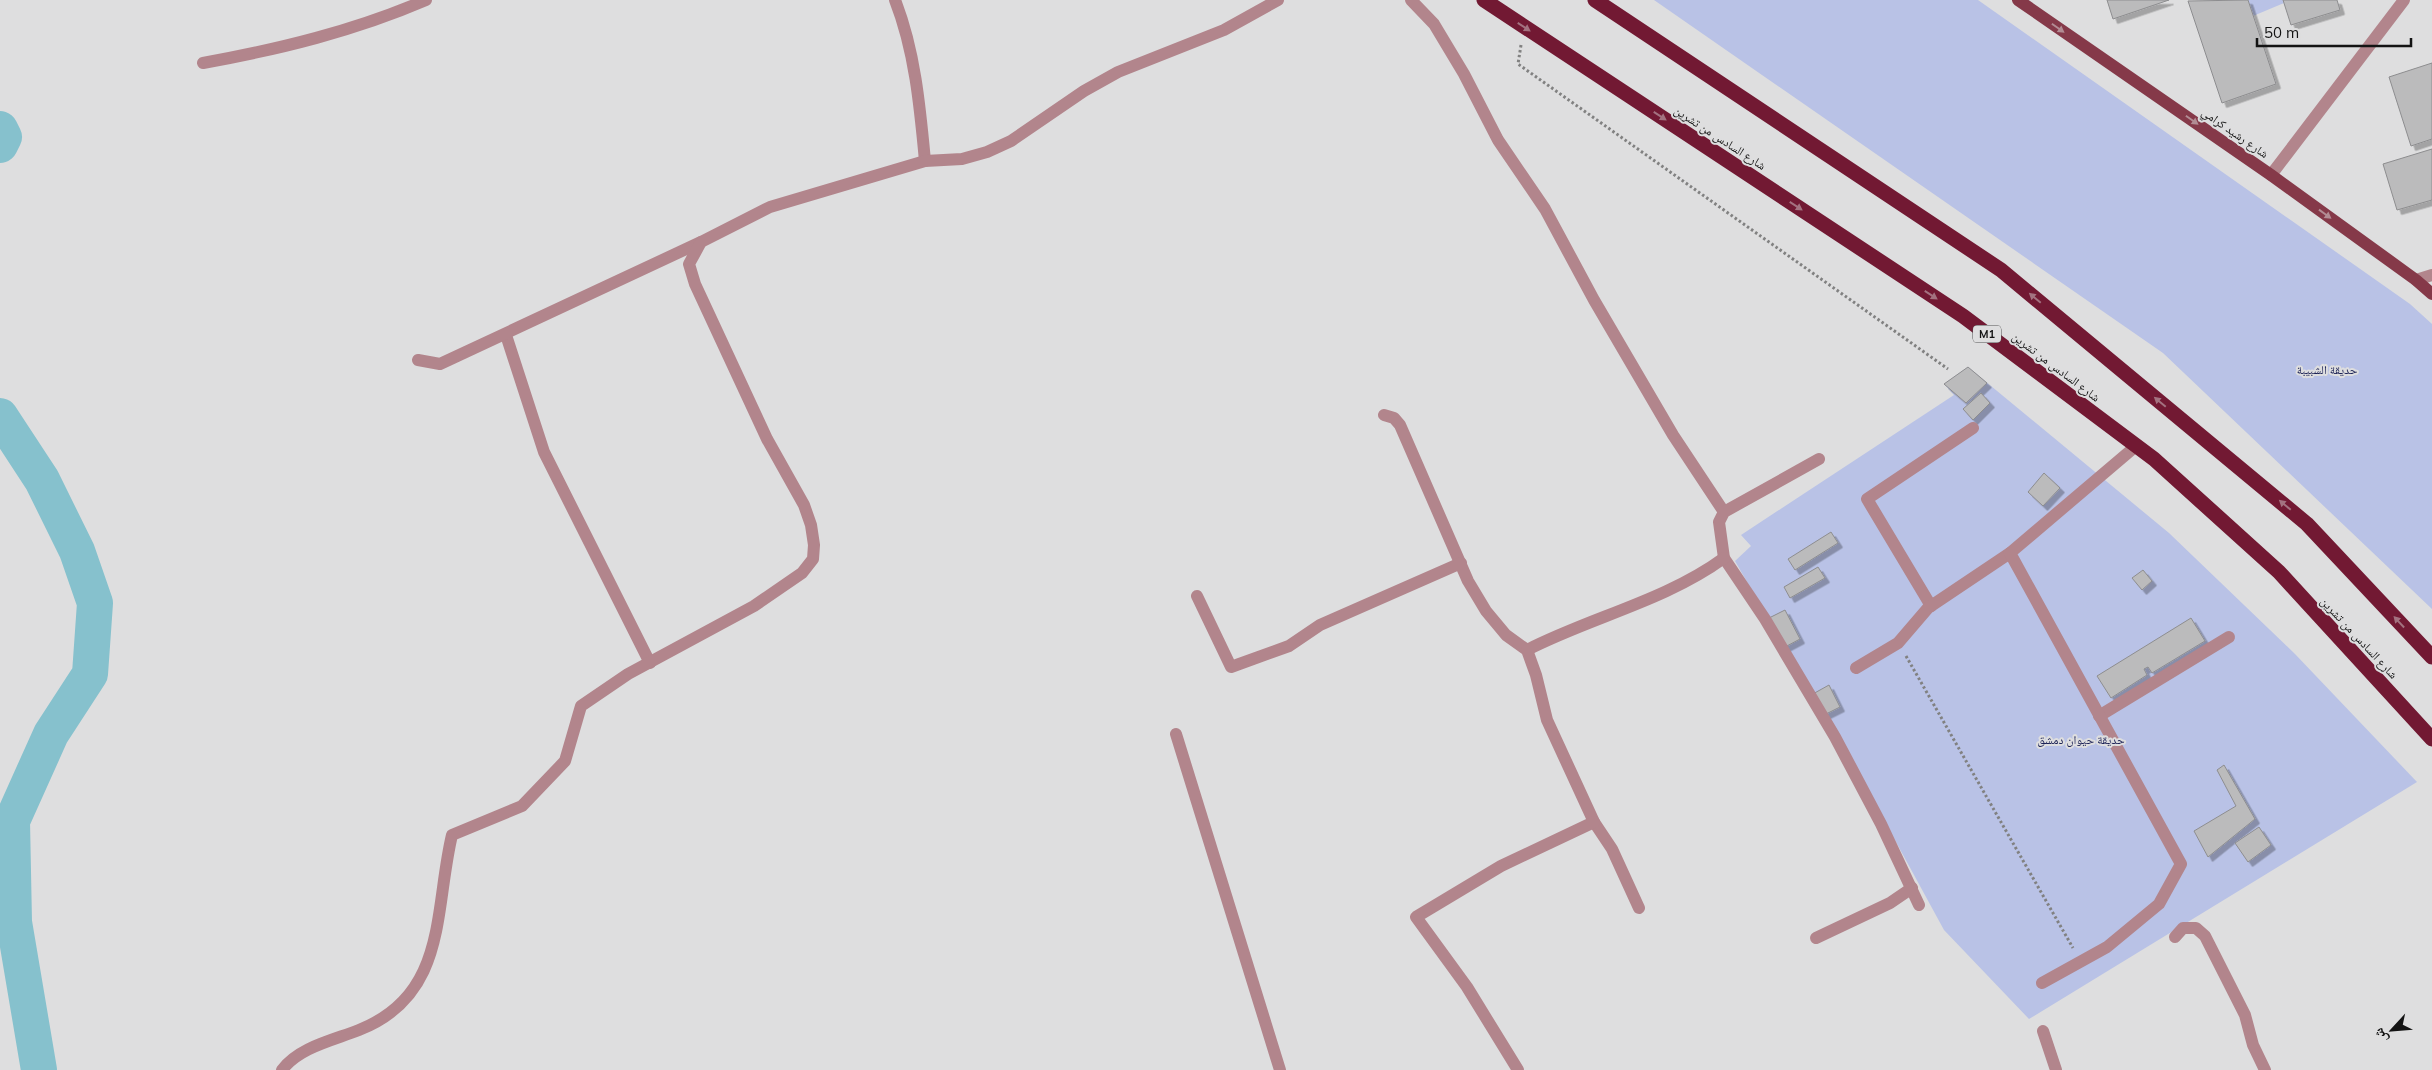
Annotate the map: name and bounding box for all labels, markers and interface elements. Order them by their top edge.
scale bar [2257,15,2411,47]
one-way arrow [1518,22,1531,32]
one-way arrow [2051,23,2065,33]
text: 50 m [2264,23,2299,42]
street label: شارع السادس من تشرين [1671,102,1769,174]
street label: شارع رشيد كرامي [2197,104,2272,164]
one-way arrow [1653,112,1667,121]
one-way arrow [2185,115,2199,125]
one-way arrow [1789,201,1802,211]
one-way arrow [2318,208,2331,219]
one-way arrow [1924,290,1938,300]
one-way arrow [2029,293,2042,304]
road number: M1 [1973,326,2001,342]
street label: شارع السادس من تشرين [2009,329,2103,405]
park label: حديقة الشبيبة [2297,362,2358,377]
one-way arrow [2154,396,2167,407]
one-way arrow [2279,500,2292,511]
street label: شارع السادس من تشرين [2317,594,2401,682]
one-way arrow [2393,616,2405,628]
park label: حديقة حيوان دمشق [2037,732,2125,747]
north arrow [2367,1005,2417,1055]
text: ش [2369,1025,2392,1046]

